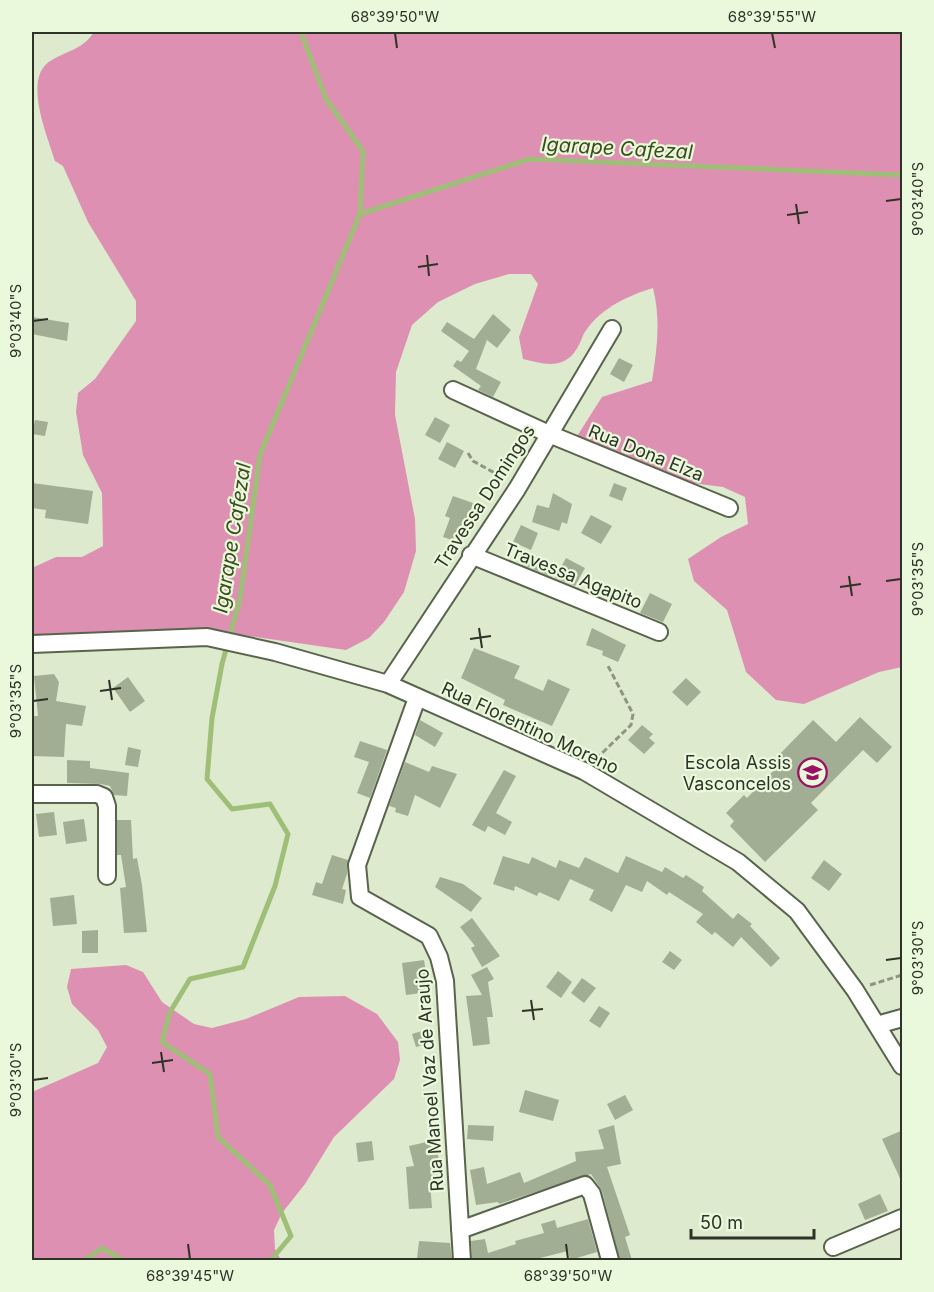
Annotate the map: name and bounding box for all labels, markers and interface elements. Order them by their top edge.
text: 68°39'50"W [351,7,440,26]
text: 68°39'55"W [728,7,816,26]
water label: Igarape Cafezal [541,132,693,164]
text: 9°03'40"S [908,162,927,236]
text: 9°03'40"S [6,284,25,358]
street label: Rua Dona Elza [586,420,707,485]
street label: Travessa Domingos [430,421,539,573]
water label: Igarape Cafezal [208,461,256,615]
street label: Travessa Agapito [501,538,645,613]
text: 9°03'35"S [908,542,927,616]
text: 9°03'35"S [6,664,25,738]
street label: Rua Florentino Moreno [438,677,622,778]
place label: Escola Assis Vasconcelos [683,752,791,794]
school or university icon: Escola Assis Vasconcelos [796,757,828,789]
text: 9°03'30"S [908,921,927,995]
street label: Rua Manoel Vaz de Araujo [411,968,448,1192]
text: 9°03'30"S [6,1043,25,1117]
scale bar [691,1202,814,1240]
text: 50 m [700,1212,743,1233]
text: 68°39'45"W [146,1266,234,1285]
text: 68°39'50"W [524,1266,613,1285]

